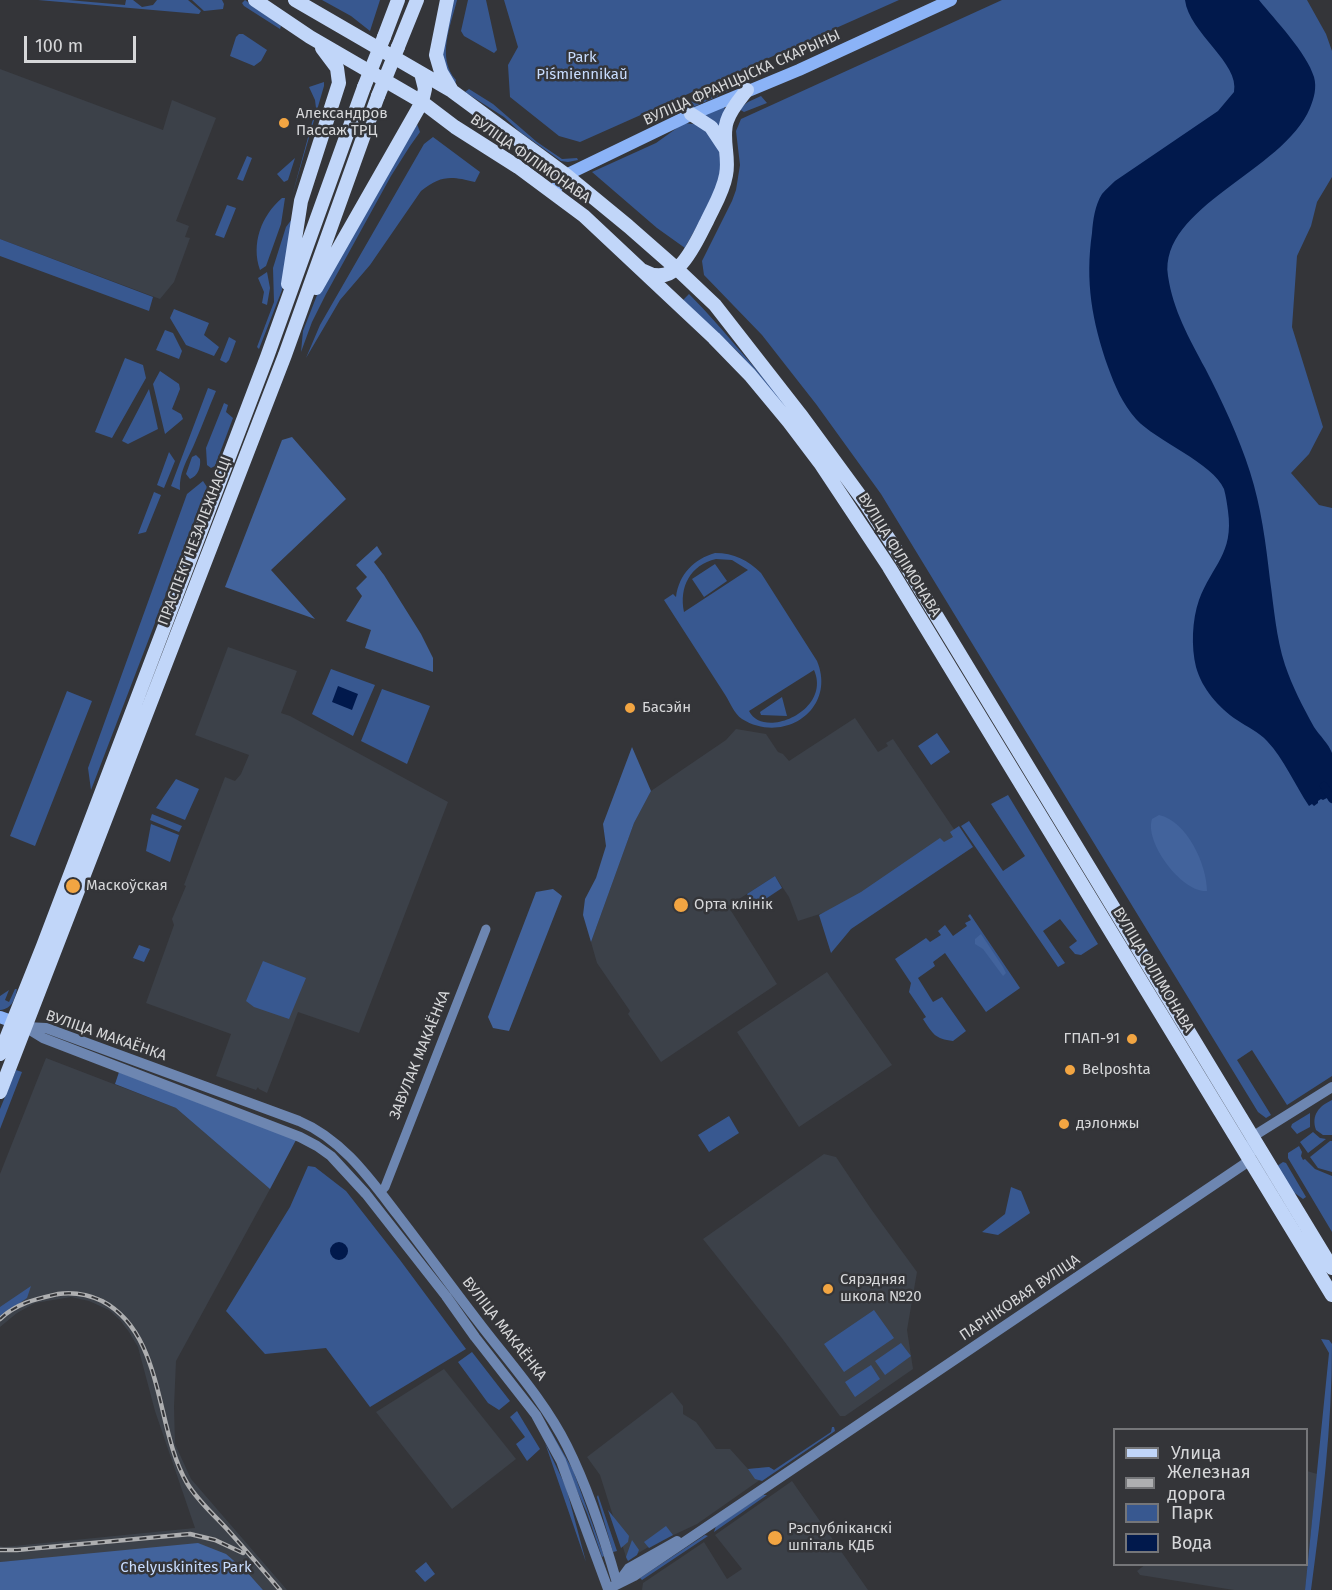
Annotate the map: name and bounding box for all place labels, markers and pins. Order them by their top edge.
place label: Александров Пассаж ТРЦ [296,105,388,140]
marker: Александров Пассаж ТРЦ [277,116,291,130]
place label: Басэйн [642,699,691,717]
marker: Басэйн [623,701,637,715]
marker: Маскоўская [64,877,82,895]
place label: Маскоўская [86,877,168,895]
marker: Орта клінік [672,896,690,914]
place label: Орта клінік [694,896,773,914]
place label: ГПАП-91 [1064,1030,1120,1048]
marker: ГПАП-91 [1125,1032,1139,1046]
place label: Belposhta [1082,1061,1151,1079]
marker: Belposhta [1063,1063,1077,1077]
place label: дэлонжы [1076,1115,1140,1133]
marker: дэлонжы [1057,1117,1071,1131]
place label: Сярэдняя школа №20 [840,1271,922,1306]
marker: Сярэдняя школа №20 [821,1282,835,1296]
place label: Рэспубліканскі шпіталь КДБ [788,1520,892,1555]
marker: Рэспубліканскі шпіталь КДБ [766,1529,784,1547]

